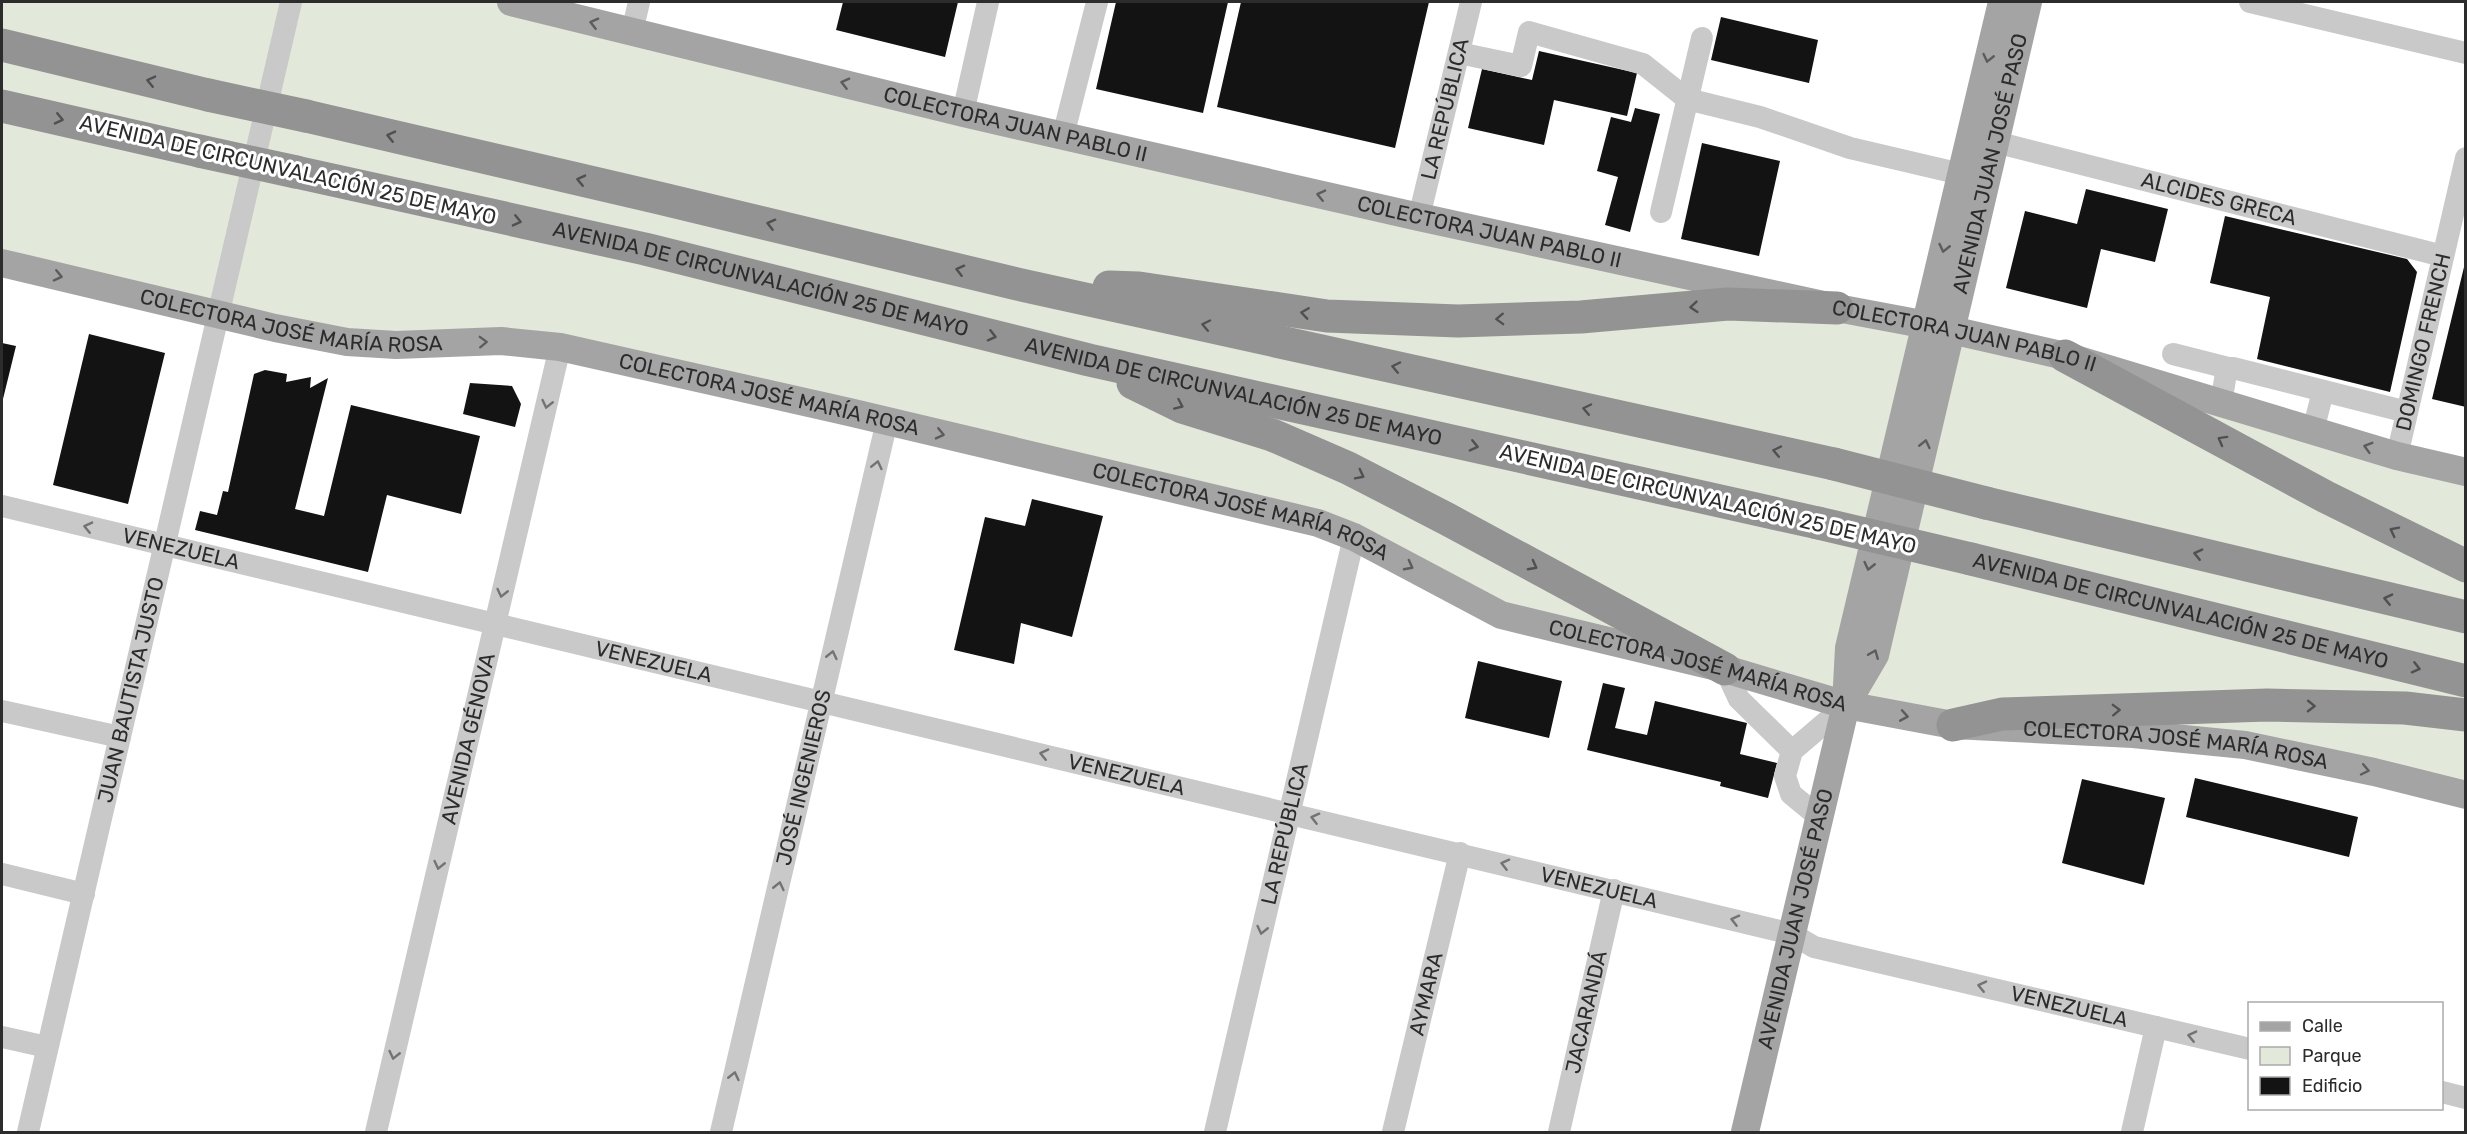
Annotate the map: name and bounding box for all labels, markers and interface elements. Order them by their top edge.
one-way arrow [589,17,599,30]
street label: AVENIDA JUAN JOSÉ PASO [1947,31,2032,296]
street label: LA REPÚBLICA [1415,36,1474,182]
one-way arrow [1983,53,1996,63]
one-way arrow [146,75,156,88]
one-way arrow [840,78,850,91]
street label: COLECTORA JUAN PABLO II [881,81,1150,167]
street label: AVENIDA DE CIRCUNVALACIÓN 25 DE MAYO [77,109,499,230]
one-way arrow [53,112,63,125]
one-way arrow [386,130,396,143]
street label: ALCIDES GRECA [2139,167,2299,230]
one-way arrow [576,174,586,187]
one-way arrow [1316,189,1326,202]
street label: COLECTORA JUAN PABLO II [1355,190,1624,273]
one-way arrow [512,214,522,227]
street label: AVENIDA DE CIRCUNVALACIÓN 25 DE MAYO [551,216,971,341]
one-way arrow [766,219,776,232]
one-way arrow [1938,243,1951,253]
street label: DOMINGO FRENCH [2390,251,2456,433]
one-way arrow [956,265,966,278]
one-way arrow [53,269,63,282]
street label: COLECTORA JOSÉ MARÍA ROSA [138,283,443,357]
street label: COLECTORA JUAN PABLO II [1830,294,2099,377]
one-way arrow [1690,300,1699,313]
one-way arrow [1300,307,1310,319]
one-way arrow [1495,313,1504,326]
one-way arrow [1201,320,1211,333]
one-way arrow [987,329,997,342]
street label: AVENIDA DE CIRCUNVALACIÓN 25 DE MAYO [1023,331,1445,451]
one-way arrow [478,336,487,348]
street label: COLECTORA JOSÉ MARÍA ROSA [617,348,922,440]
one-way arrow [1391,362,1401,375]
one-way arrow [541,398,554,408]
one-way arrow [1172,398,1183,410]
one-way arrow [1582,404,1592,417]
one-way arrow [935,427,945,440]
one-way arrow [2218,435,2228,447]
street label: AVENIDA DE CIRCUNVALACIÓN 25 DE MAYO [1497,438,1919,559]
one-way arrow [1469,439,1479,452]
one-way arrow [1917,440,1930,450]
one-way arrow [2363,442,2374,454]
one-way arrow [1772,446,1782,459]
street label: COLECTORA JOSÉ MARÍA ROSA [1090,457,1393,565]
one-way arrow [869,460,882,470]
one-way arrow [1354,468,1365,479]
one-way arrow [83,521,93,534]
street label: VENEZUELA [120,522,242,574]
one-way arrow [2389,527,2400,539]
street label: AVENIDA DE CIRCUNVALACIÓN 25 DE MAYO [1971,547,2391,673]
one-way arrow [2194,548,2204,561]
one-way arrow [1403,559,1413,570]
one-way arrow [1527,559,1537,570]
one-way arrow [1863,560,1876,570]
street label: JUAN BAUTISTA JUSTO [92,574,169,805]
one-way arrow [497,588,510,598]
one-way arrow [2383,593,2393,606]
street label: COLECTORA JOSÉ MARÍA ROSA [1546,614,1850,717]
street label: VENEZUELA [593,635,715,687]
street label: AVENIDA GÉNOVA [436,650,500,827]
one-way arrow [825,650,838,660]
one-way arrow [1867,650,1879,661]
one-way arrow [2410,661,2420,674]
street label: JOSÉ INGENIEROS [771,687,836,868]
one-way arrow [2306,700,2315,712]
one-way arrow [2111,704,2120,717]
one-way arrow [1898,709,1908,722]
street label: COLECTORA JOSÉ MARÍA ROSA [2022,716,2331,774]
one-way arrow [1039,748,1049,761]
street label: VENEZUELA [1065,748,1188,800]
street label: LA REPÚBLICA [1255,761,1313,907]
one-way arrow [2360,763,2370,776]
street label: AVENIDA JUAN JOSÉ PASO [1752,786,1838,1051]
one-way arrow [1310,813,1320,826]
one-way arrow [1500,859,1510,872]
one-way arrow [433,860,446,870]
street label: VENEZUELA [1538,861,1660,913]
one-way arrow [771,881,784,891]
one-way arrow [1730,914,1740,927]
one-way arrow [1256,925,1269,935]
street label: JACARANDÁ [1560,948,1612,1076]
street label: AYMARA [1404,950,1448,1038]
street label: VENEZUELA [2008,980,2130,1032]
one-way arrow [1977,981,1987,994]
legend [2248,1002,2443,1110]
text: Calle [2302,1015,2343,1037]
one-way arrow [2188,1030,2198,1043]
text: Parque [2302,1045,2362,1067]
one-way arrow [389,1050,402,1060]
one-way arrow [727,1071,740,1081]
text: Edificio [2302,1075,2362,1097]

